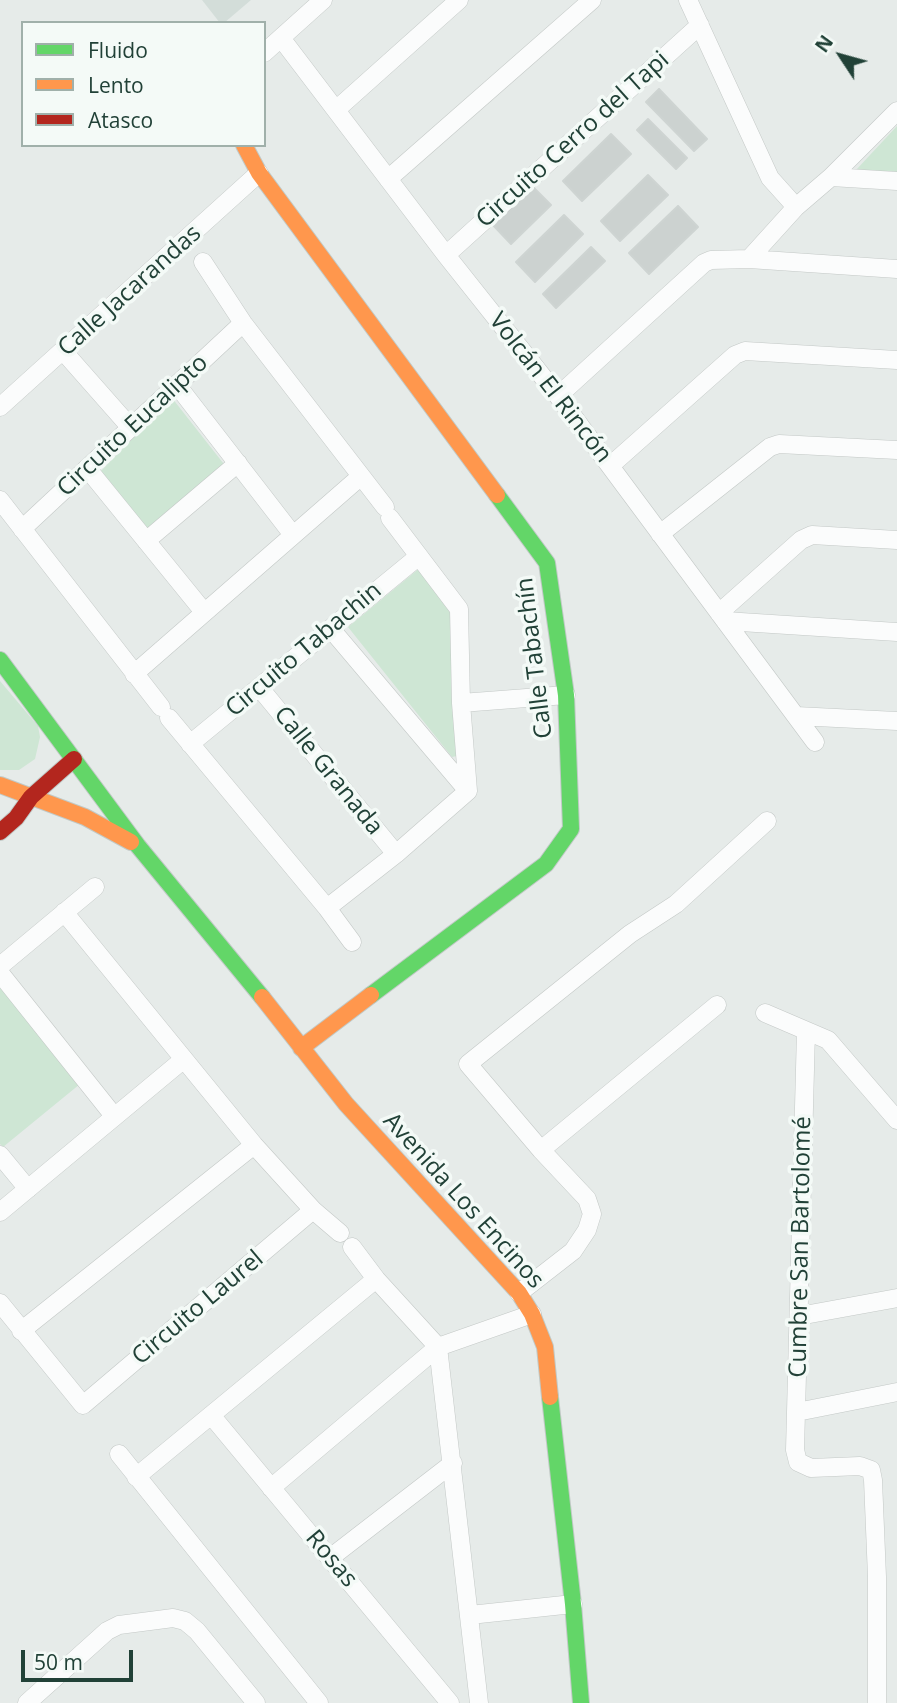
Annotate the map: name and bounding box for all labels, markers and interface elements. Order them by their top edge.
legend [21,21,266,147]
north arrow [806,21,876,91]
text: N [809,30,839,58]
text: Fluido [88,36,148,64]
street label: Circuito Cerro del Tapi [471,46,675,234]
text: Lento [88,71,144,99]
text: Atasco [88,106,153,134]
street label: Calle Jacarandas [53,219,207,363]
street label: Volcán El Rincón [482,307,618,469]
street label: Circuito Eucalipto [52,349,214,503]
street label: Calle Tabachín [511,576,559,740]
street label: Circuito Tabachin [220,577,388,723]
street label: Calle Granada [267,701,389,841]
street label: Avenida Los Encinos [377,1107,549,1295]
street label: Cumbre San Bartolomé [784,1116,818,1378]
street label: Circuito Laurel [127,1245,269,1371]
street label: Rosas [299,1525,363,1593]
scale bar [24,1636,136,1680]
text: 50 m [34,1648,83,1676]

